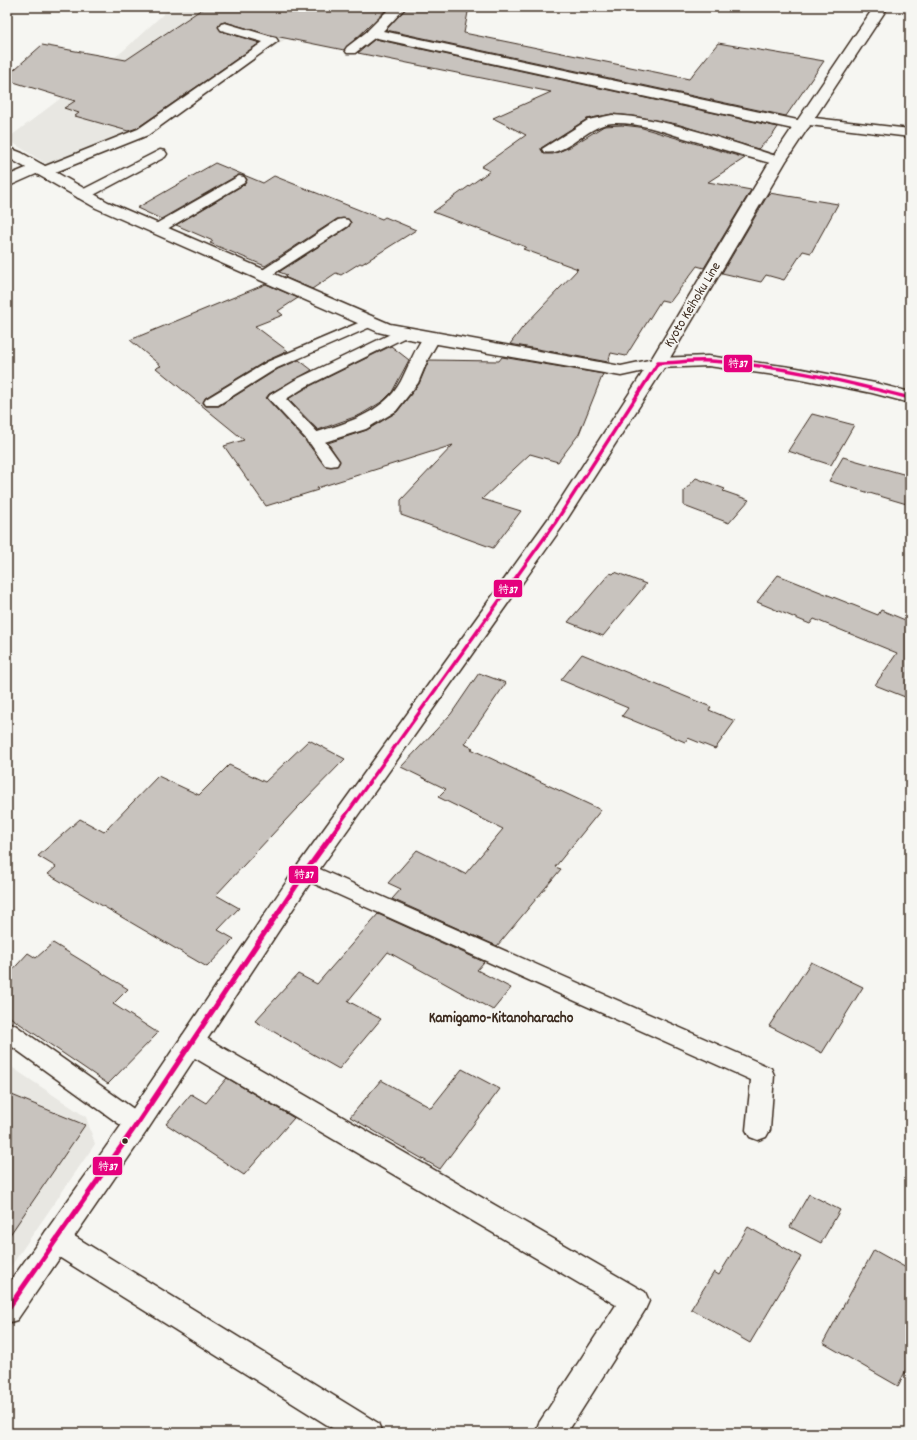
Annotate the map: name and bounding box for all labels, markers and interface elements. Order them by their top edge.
street label: Kyoto Keihoku Line [660,258,726,352]
line badge: 特37 [723,354,753,373]
text: 特37 [728,357,749,373]
line badge: 特37 [493,579,523,598]
text: 特37 [498,583,519,599]
line badge: 特37 [288,865,319,884]
text: 特37 [294,868,315,884]
district label: Kamigamo-Kitanoharacho [429,1008,574,1030]
unlabelled marker [120,1136,130,1146]
line badge: 特37 [92,1156,123,1176]
text: 特37 [98,1160,119,1176]

